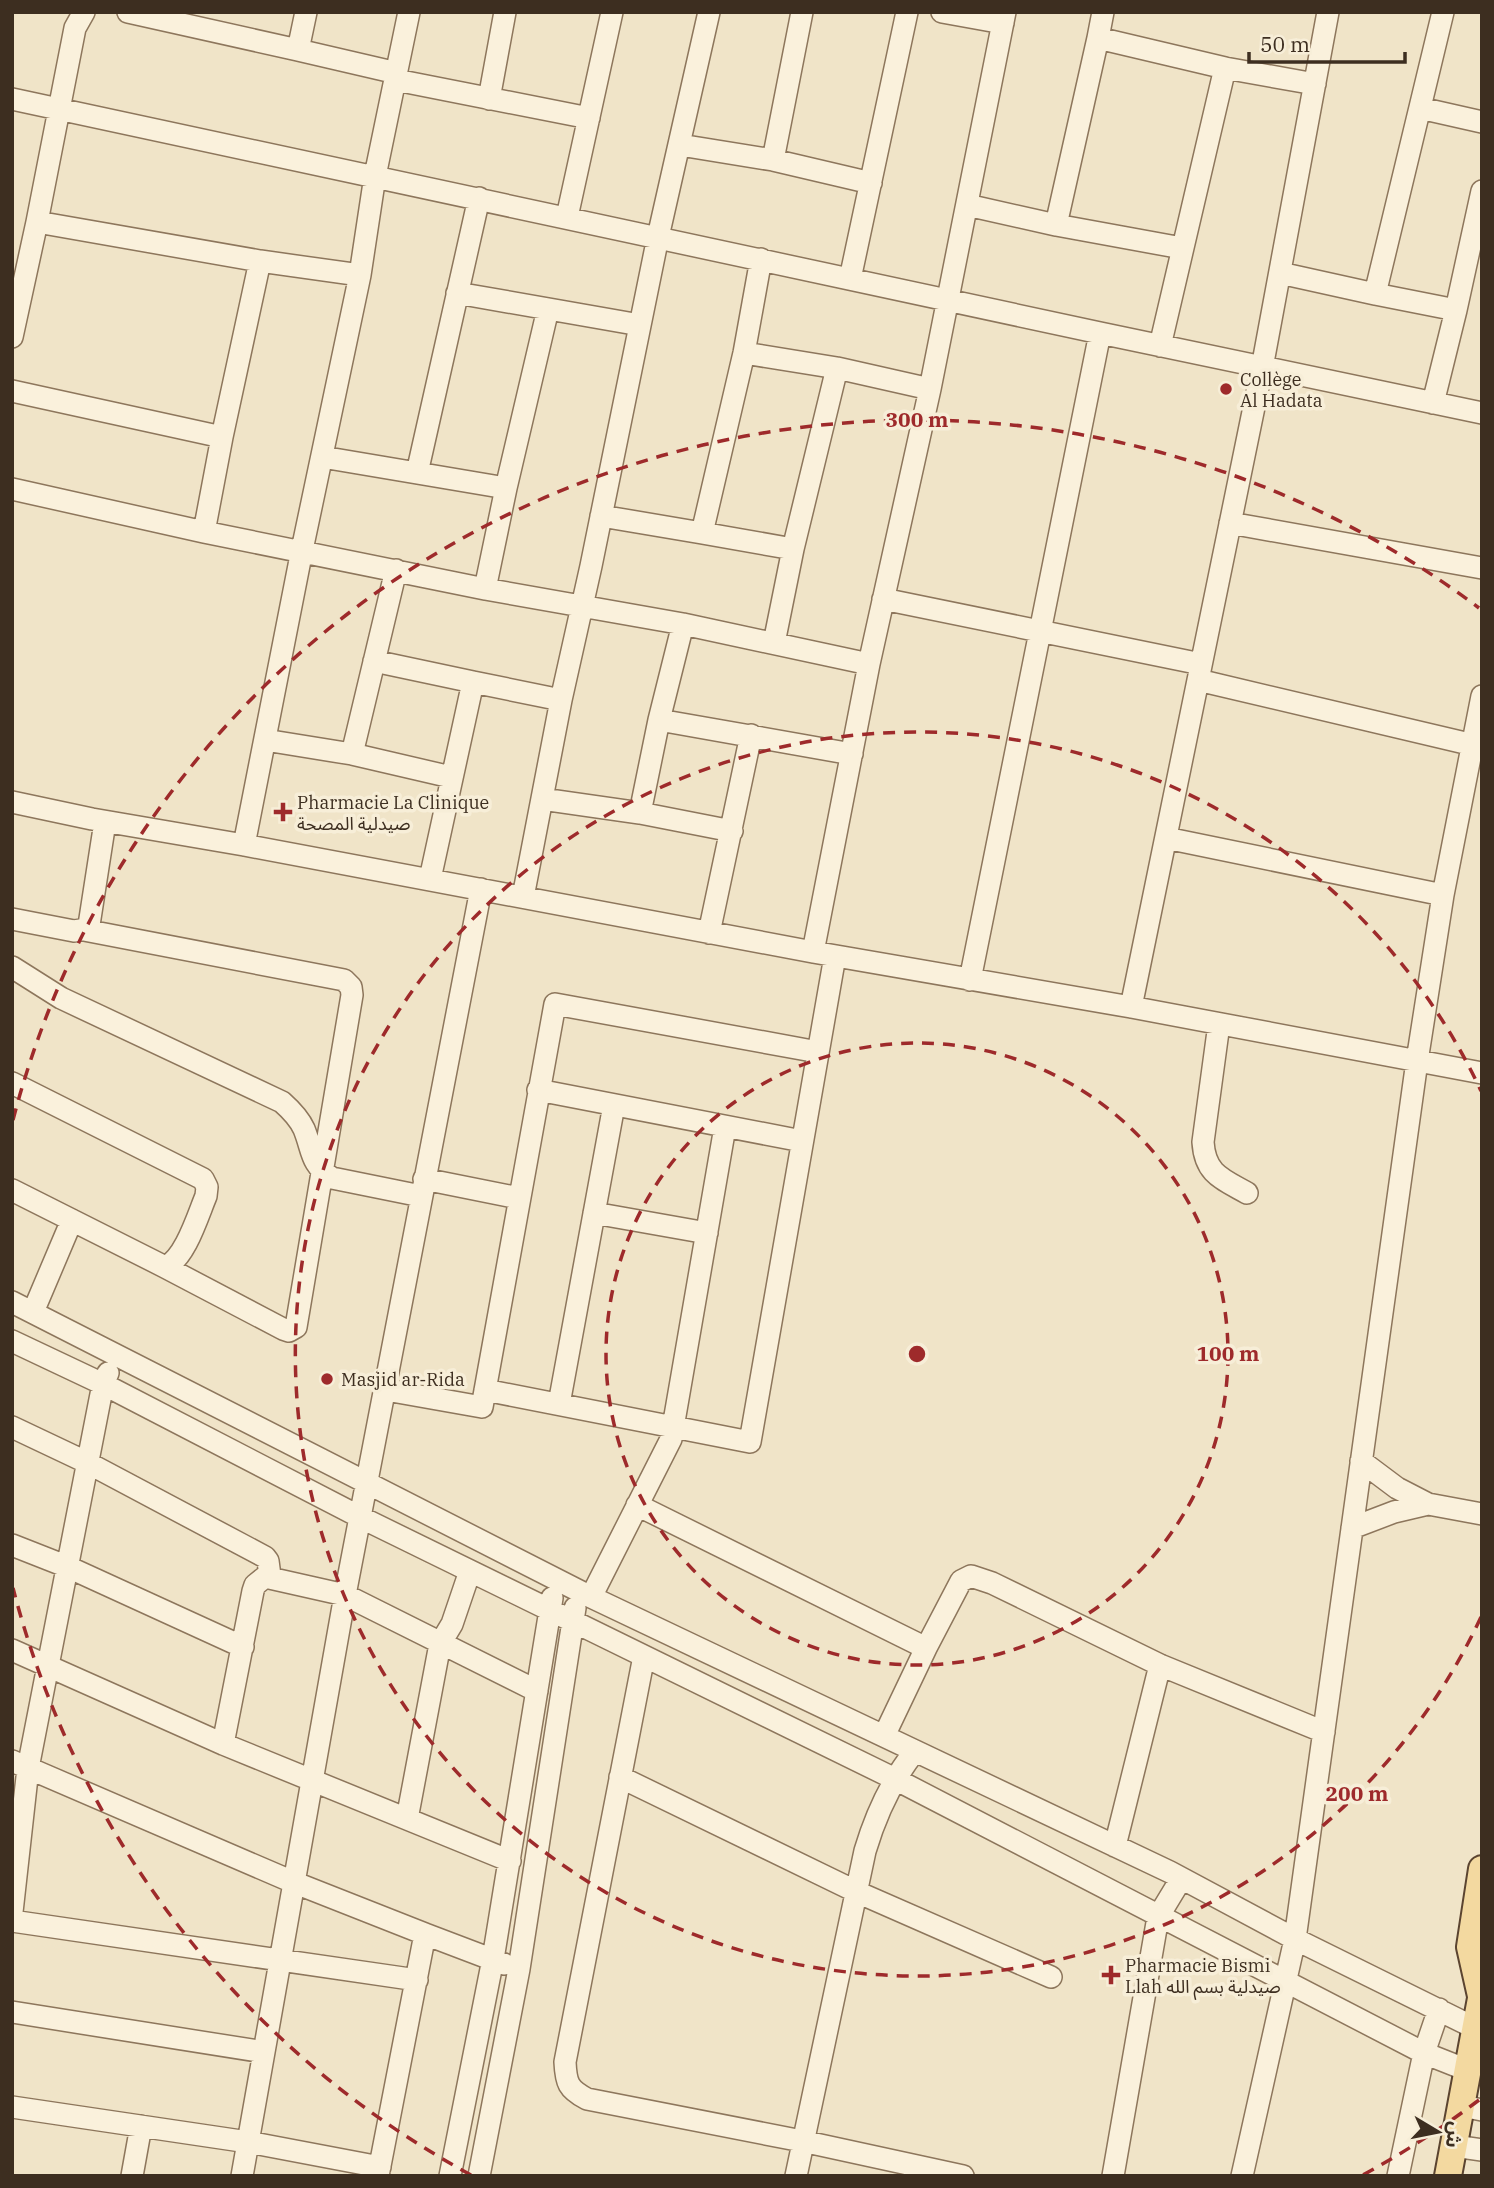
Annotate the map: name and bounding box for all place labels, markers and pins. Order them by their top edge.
place label: Collège Al Hadata [1240,368,1323,412]
marker: Collège Al Hadata [1218,381,1234,397]
place label: Pharmacie La Clinique صيدلية المصحة [297,791,489,835]
marker: Pharmacie La Clinique صيدلية المصحة [275,804,291,820]
centre of rings [905,1342,929,1366]
place label: Masjid ar-Rida [341,1368,465,1391]
marker: Masjid ar-Rida [319,1371,335,1387]
place label: Pharmacie Bismi Llah صيدلية بسم الله [1125,1954,1281,2000]
marker: Pharmacie Bismi Llah صيدلية بسم الله [1103,1967,1119,1983]

